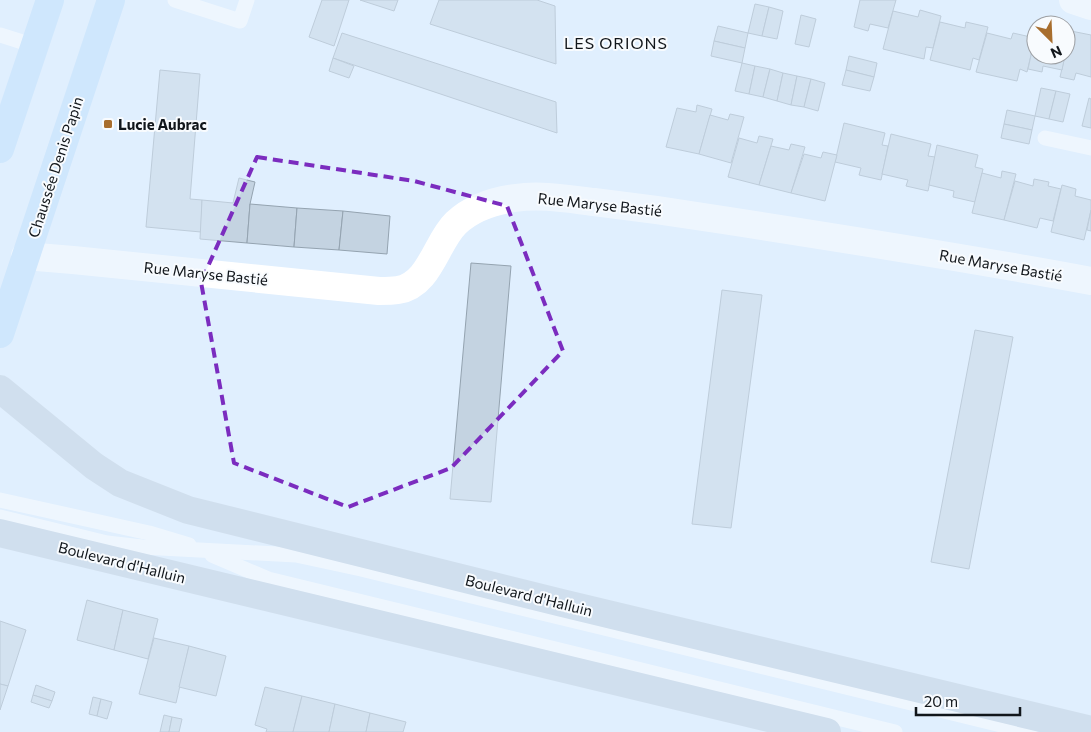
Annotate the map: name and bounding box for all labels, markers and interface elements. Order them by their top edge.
north arrow [1026,15,1076,65]
district label: LES ORIONS [564,33,668,52]
text: N [1048,42,1065,62]
street label: Chaussée Denis Papin [24,94,86,240]
place label: Lucie Aubrac [118,115,207,133]
marker: Lucie Aubrac [102,118,114,130]
street label: Rue Maryse Bastié [537,189,663,219]
street label: Rue Maryse Bastié [938,245,1064,285]
street label: Rue Maryse Bastié [143,258,269,288]
street label: Boulevard d'Halluin [57,537,187,587]
street label: Boulevard d'Halluin [464,570,594,620]
scale bar [916,684,1020,716]
text: 20 m [924,692,958,710]

